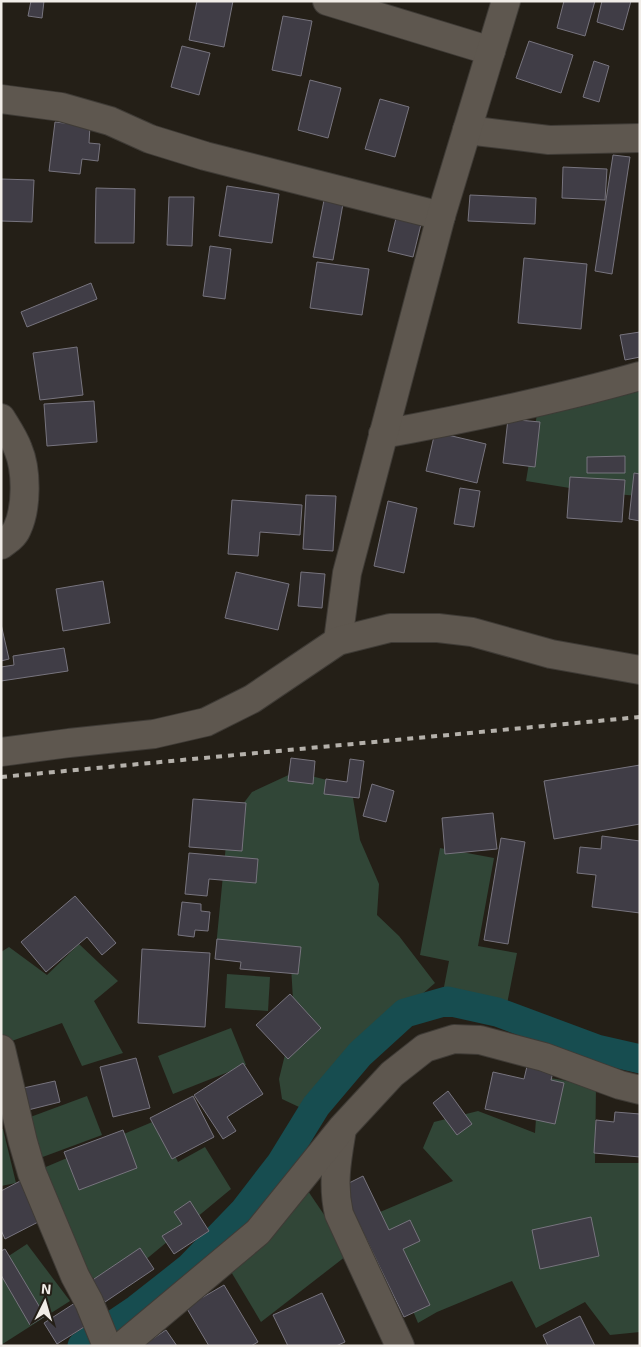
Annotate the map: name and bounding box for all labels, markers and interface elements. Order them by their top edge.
north arrow [20,1277,70,1327]
text: N [40,1280,52,1297]

